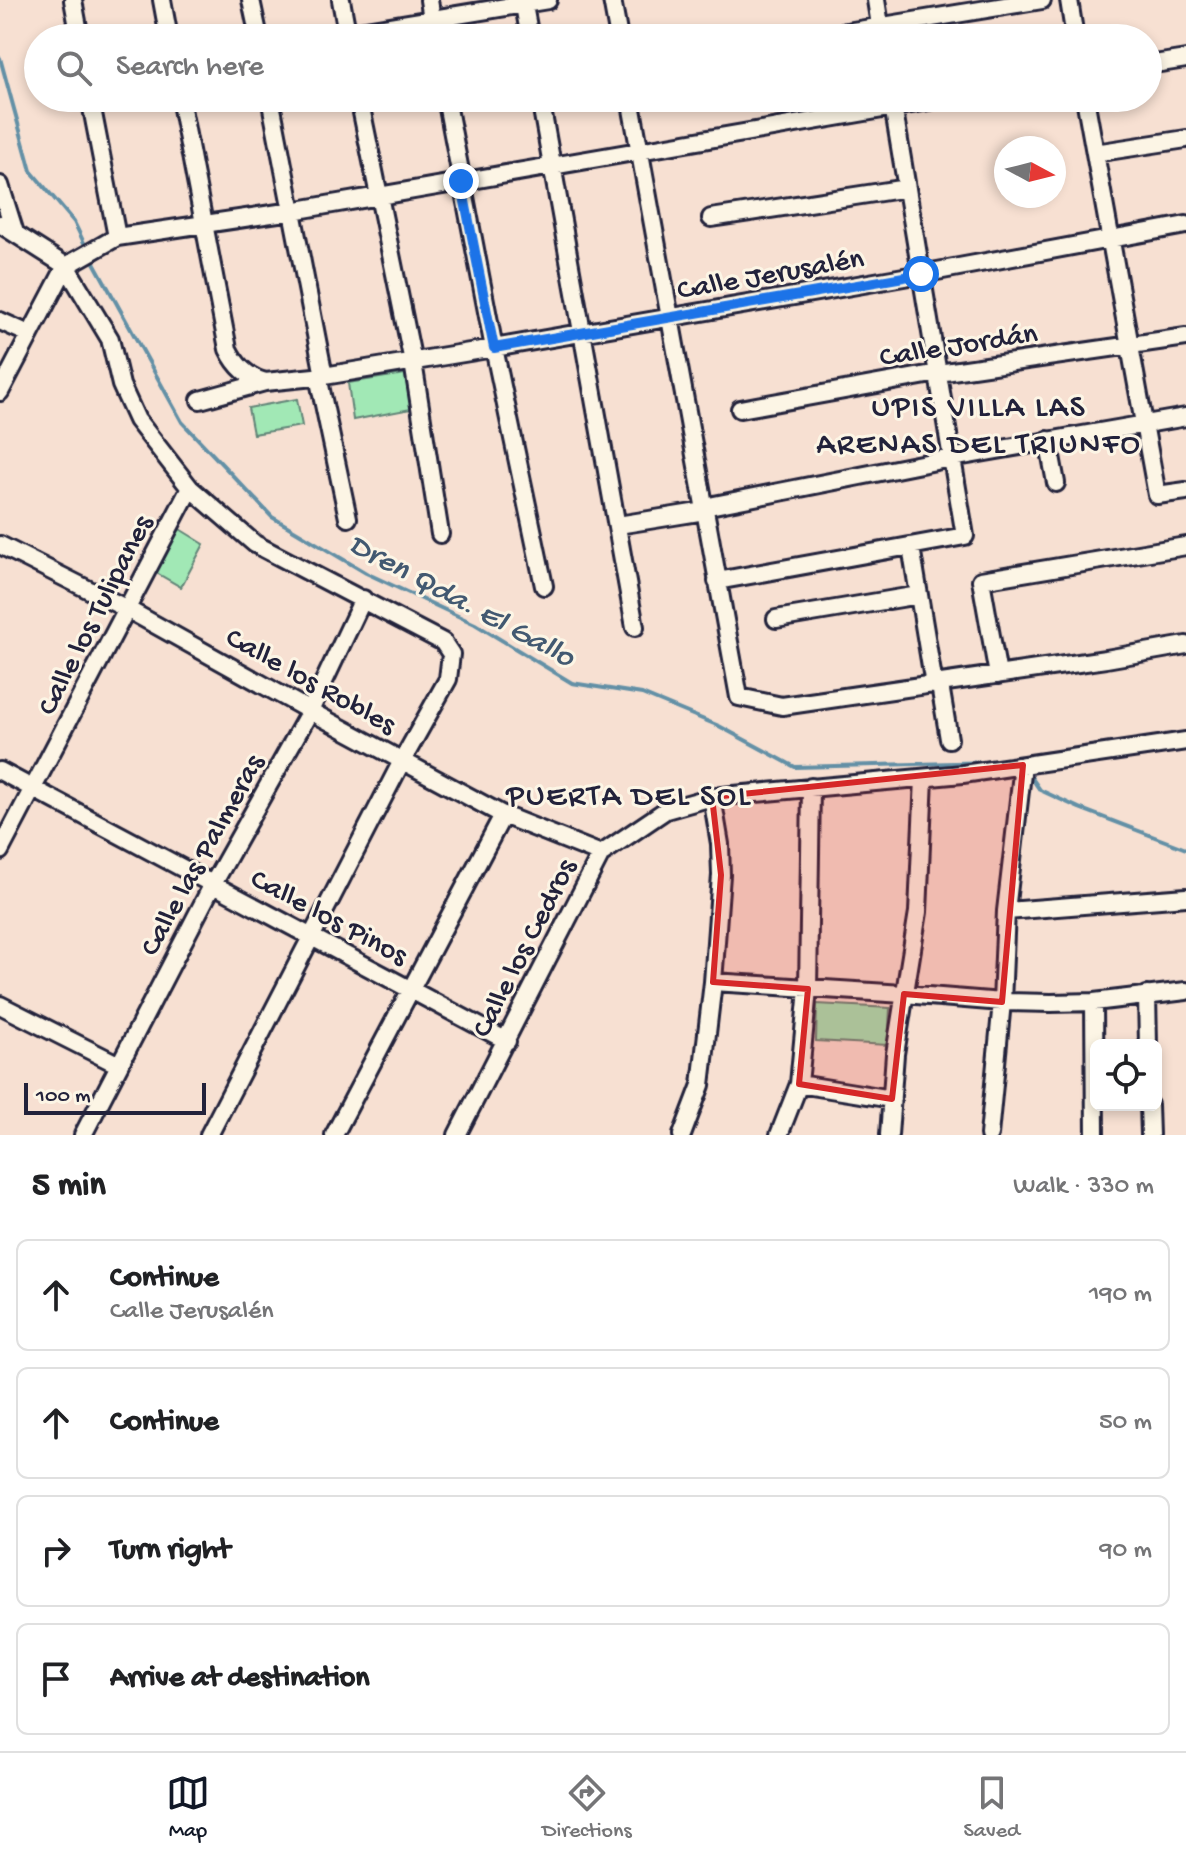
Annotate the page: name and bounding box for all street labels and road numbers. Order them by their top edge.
street label: Calle Jerusalén [675,243,867,310]
street label: Calle Jordán [877,318,1040,377]
street label: Calle los Tulipanes [31,509,163,722]
street label: Calle los Robles [219,622,402,745]
street label: Calle las Palmeras [134,748,274,963]
street label: Calle los Cedros [466,853,586,1044]
street label: Calle los Pinos [243,863,413,975]

